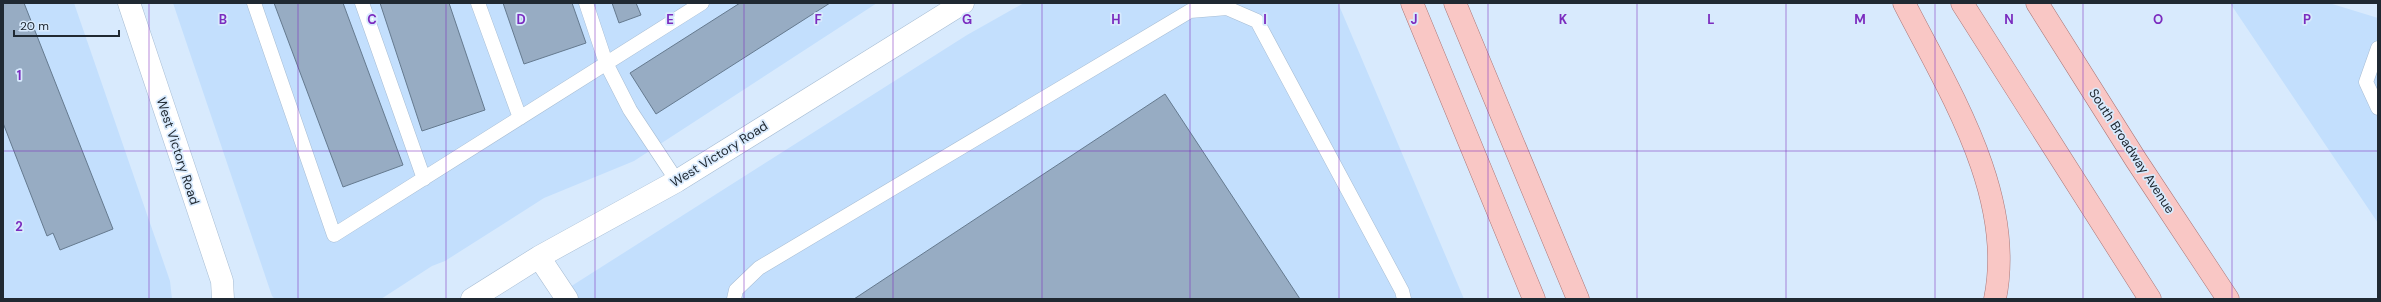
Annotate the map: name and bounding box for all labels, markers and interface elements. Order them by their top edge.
text: B [219,11,227,28]
text: C [367,11,377,28]
text: D [516,11,526,28]
text: E [666,11,674,28]
text: F [814,11,822,28]
text: G [962,11,972,28]
text: H [1111,11,1121,28]
text: I [1263,11,1267,28]
text: J [1410,11,1418,28]
text: K [1559,11,1568,28]
text: L [1707,11,1715,28]
text: M [1854,11,1866,28]
text: N [2004,11,2014,28]
text: O [2153,11,2163,28]
text: P [2303,11,2311,28]
scale bar [14,12,119,38]
text: 20 m [20,18,49,34]
text: 1 [17,67,21,84]
street label: South Broadway Avenue [2085,85,2179,217]
street label: West Victory Road [153,95,203,207]
street label: West Victory Road [667,117,771,191]
text: 2 [15,218,23,235]

